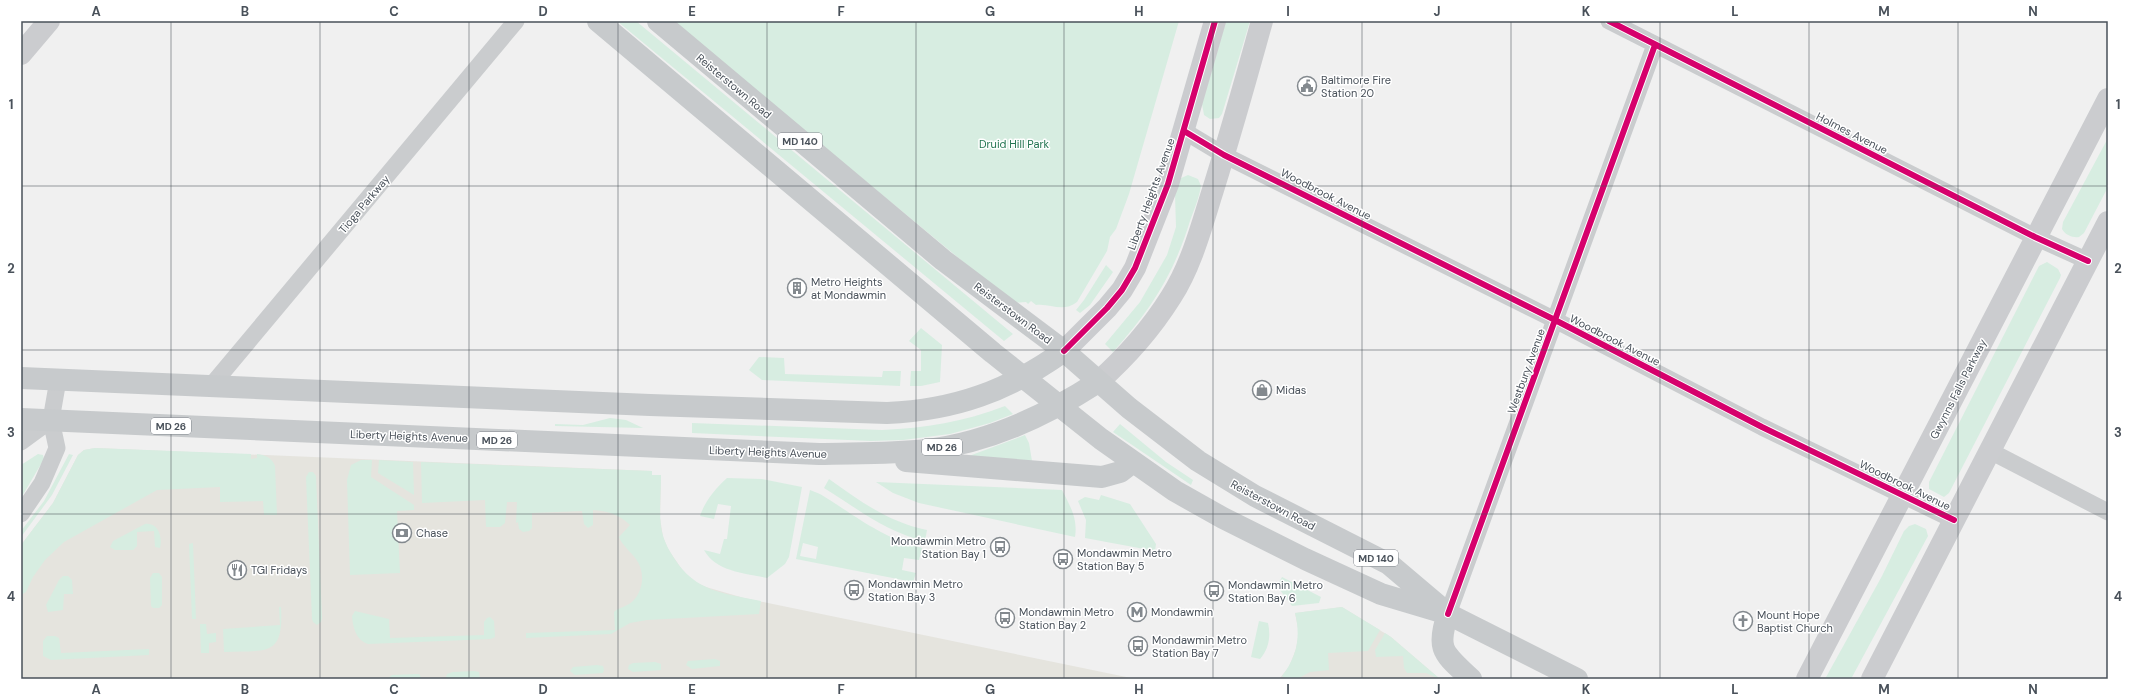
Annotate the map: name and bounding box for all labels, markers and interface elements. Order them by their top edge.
text: A [91,3,101,20]
text: B [241,3,249,20]
text: C [389,3,399,20]
text: D [538,3,548,20]
text: E [688,3,696,20]
text: F [837,3,845,20]
text: G [985,3,995,20]
text: H [1134,3,1144,20]
text: I [1286,3,1290,20]
text: J [1433,3,1441,20]
text: K [1582,3,1591,20]
text: L [1731,3,1739,20]
text: M [1878,3,1890,20]
text: N [2028,3,2038,20]
street label: Reisterstown Road [694,50,775,122]
place label: Baltimore Fire Station 20 [1321,73,1391,100]
public building icon: Baltimore Fire Station 20 [1296,75,1318,97]
text: 1 [9,96,13,113]
text: 1 [2116,96,2120,113]
street label: Holmes Avenue [1814,109,1890,157]
road number: MD 140 [778,133,822,149]
street label: Liberty Heights Avenue [1124,136,1178,252]
park label: Druid Hill Park [979,137,1050,151]
street label: Woodbrook Avenue [1278,165,1374,223]
street label: Tioga Parkway [335,172,393,236]
text: 2 [7,260,15,277]
text: 2 [2114,260,2122,277]
place label: Metro Heights at Mondawmin [811,275,886,302]
building icon: Metro Heights at Mondawmin [786,277,808,299]
street label: Reisterstown Road [971,279,1055,347]
street label: Woodbrook Avenue [1567,311,1663,369]
street label: Westbury Avenue [1504,327,1548,415]
street label: Gwynns Falls Parkway [1927,337,1989,441]
shop icon: Midas [1251,379,1273,401]
place label: Midas [1276,383,1306,397]
road number: MD 26 [151,418,191,434]
text: 3 [7,424,15,441]
text: 3 [2114,424,2122,441]
street label: Liberty Heights Avenue [350,427,468,445]
road number: MD 26 [477,432,517,448]
road number: MD 26 [922,439,962,455]
street label: Liberty Heights Avenue [709,443,827,461]
street label: Woodbrook Avenue [1857,457,1953,513]
street label: Reisterstown Road [1228,477,1318,533]
bank icon: Chase [391,522,413,544]
place label: Chase [416,526,448,540]
place label: Mondawmin Metro Station Bay 1 [891,534,986,561]
bus stop icon: Mondawmin Metro Station Bay 1 [989,536,1011,558]
place label: Mondawmin Metro Station Bay 5 [1077,546,1172,573]
bus stop icon: Mondawmin Metro Station Bay 5 [1052,548,1074,570]
road number: MD 140 [1354,550,1398,566]
restaurant icon: TGI Fridays [226,559,248,581]
place label: TGI Fridays [251,563,307,577]
place label: Mondawmin Metro Station Bay 3 [868,577,963,604]
place label: Mondawmin Metro Station Bay 6 [1228,578,1323,605]
bus stop icon: Mondawmin Metro Station Bay 3 [843,579,865,601]
bus stop icon: Mondawmin Metro Station Bay 6 [1203,580,1225,602]
text: 4 [7,588,15,605]
text: 4 [2114,588,2122,605]
metro station icon: Mondawmin [1126,601,1148,623]
place label: Mondawmin Metro Station Bay 2 [1019,605,1114,632]
place label: Mondawmin [1151,605,1213,619]
bus stop icon: Mondawmin Metro Station Bay 2 [994,607,1016,629]
place label: Mount Hope Baptist Church [1757,608,1833,635]
church icon: Mount Hope Baptist Church [1732,610,1754,632]
place label: Mondawmin Metro Station Bay 7 [1152,633,1247,660]
bus stop icon: Mondawmin Metro Station Bay 7 [1127,635,1149,657]
text: A [91,681,101,698]
text: B [241,681,249,698]
text: C [389,681,399,698]
text: D [538,681,548,698]
text: E [688,681,696,698]
text: F [837,681,845,698]
text: G [985,681,995,698]
text: H [1134,681,1144,698]
text: I [1286,681,1290,698]
text: J [1433,681,1441,698]
text: K [1582,681,1591,698]
text: L [1731,681,1739,698]
text: M [1878,681,1890,698]
text: N [2028,681,2038,698]

